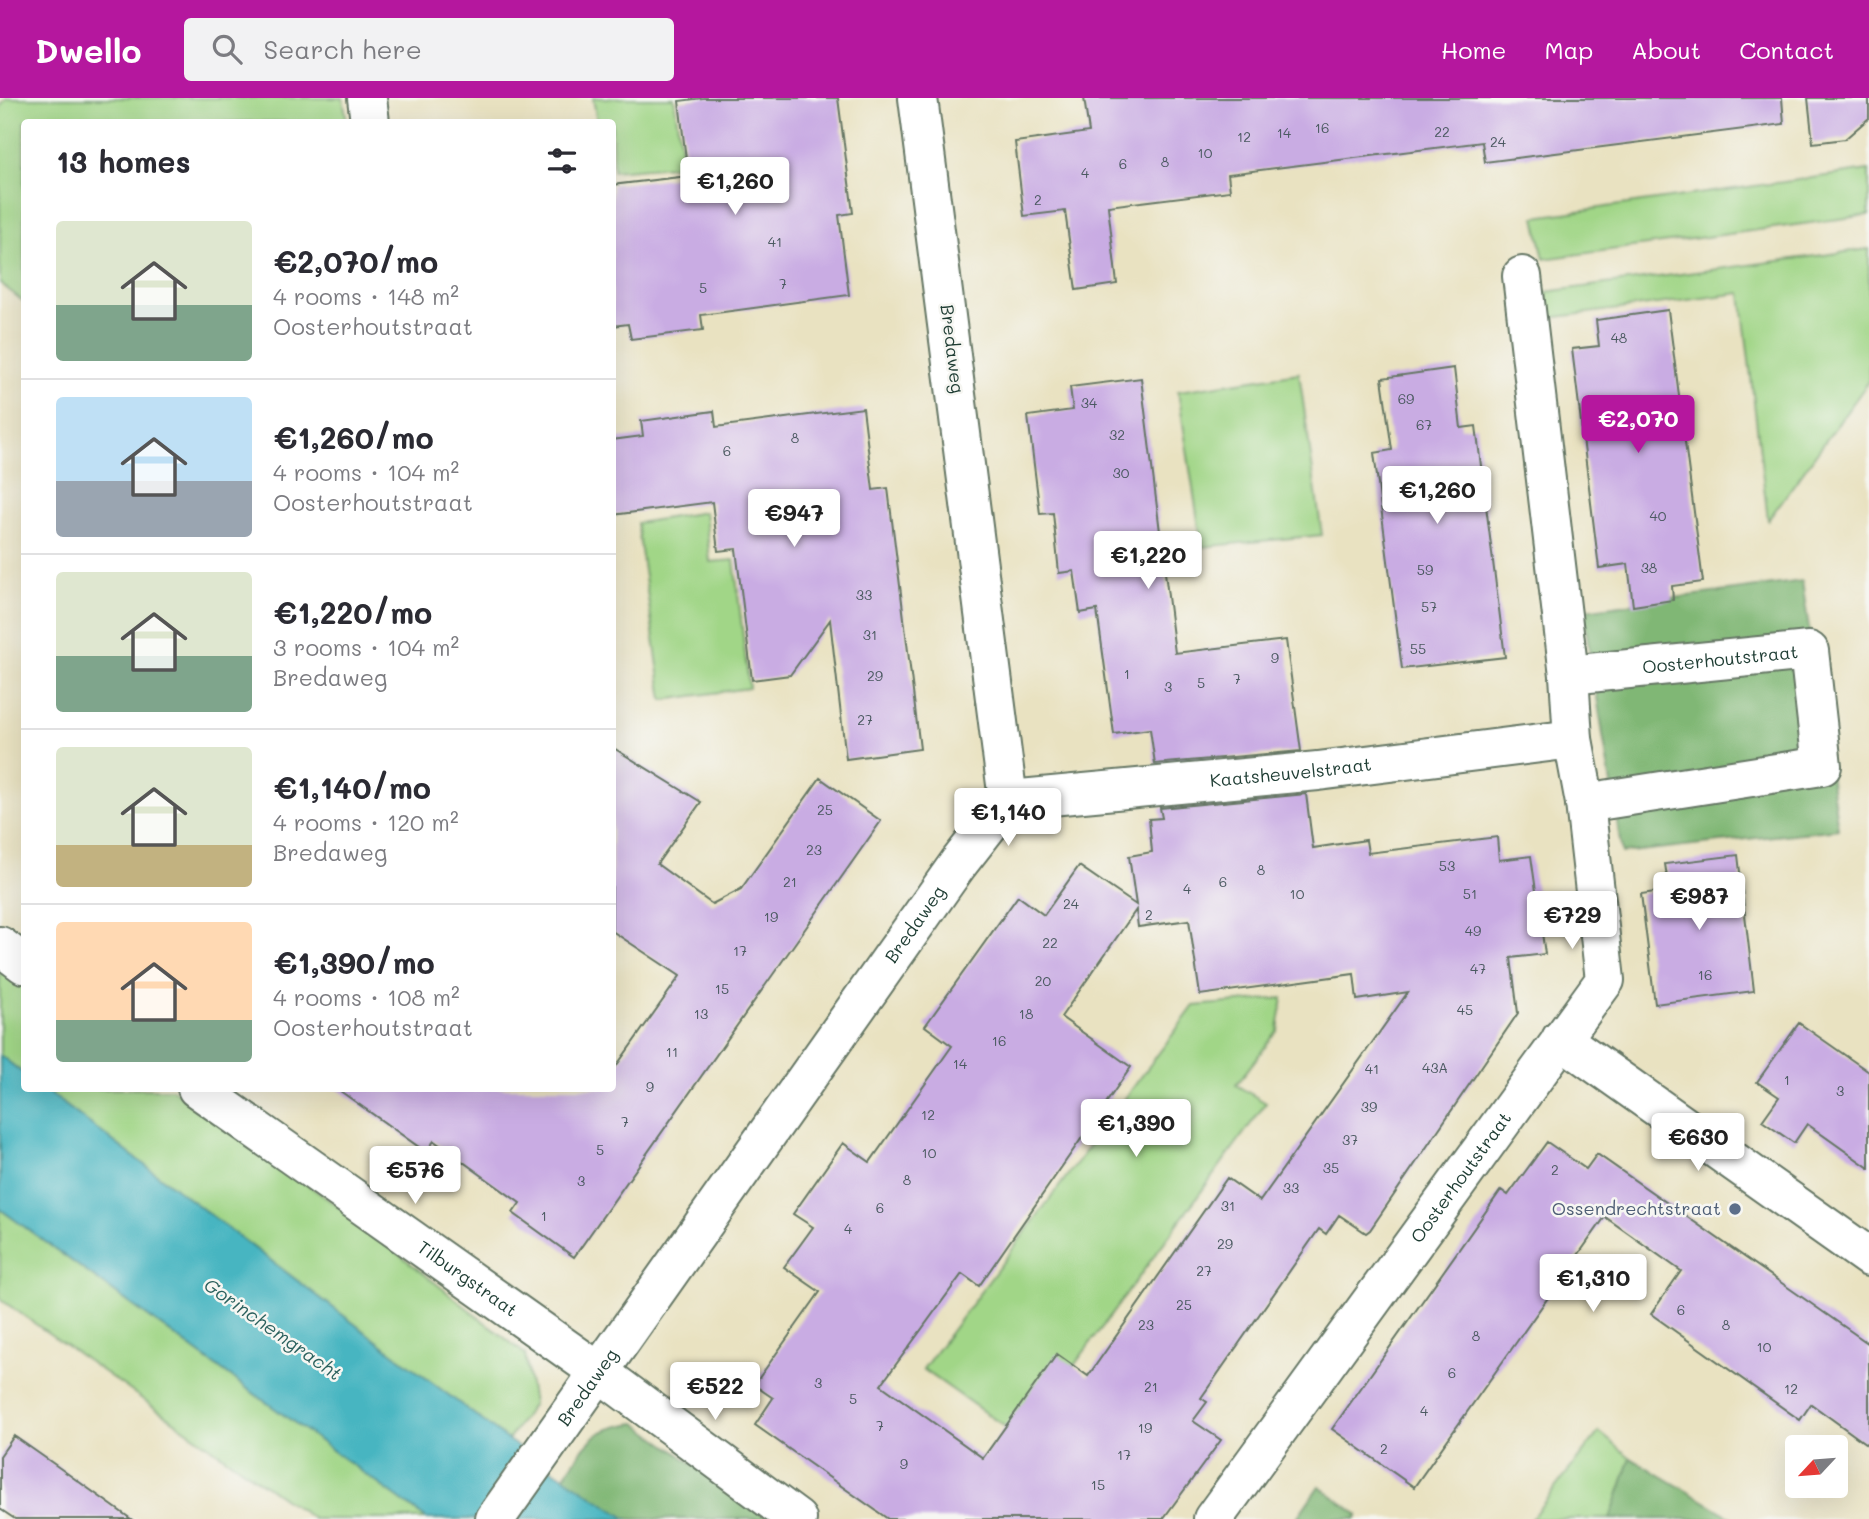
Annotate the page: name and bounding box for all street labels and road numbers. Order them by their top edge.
street label: Bredaweg [936,303,970,395]
street label: Oosterhoutstraat [1641,639,1799,679]
street label: Kaatsheuvelstraat [1209,751,1373,792]
street label: Bredaweg [879,880,950,967]
street label: Oosterhoutstraat [1405,1107,1516,1247]
street label: Tilburgstraat [413,1235,523,1322]
street label: Bredaweg [551,1343,623,1430]

